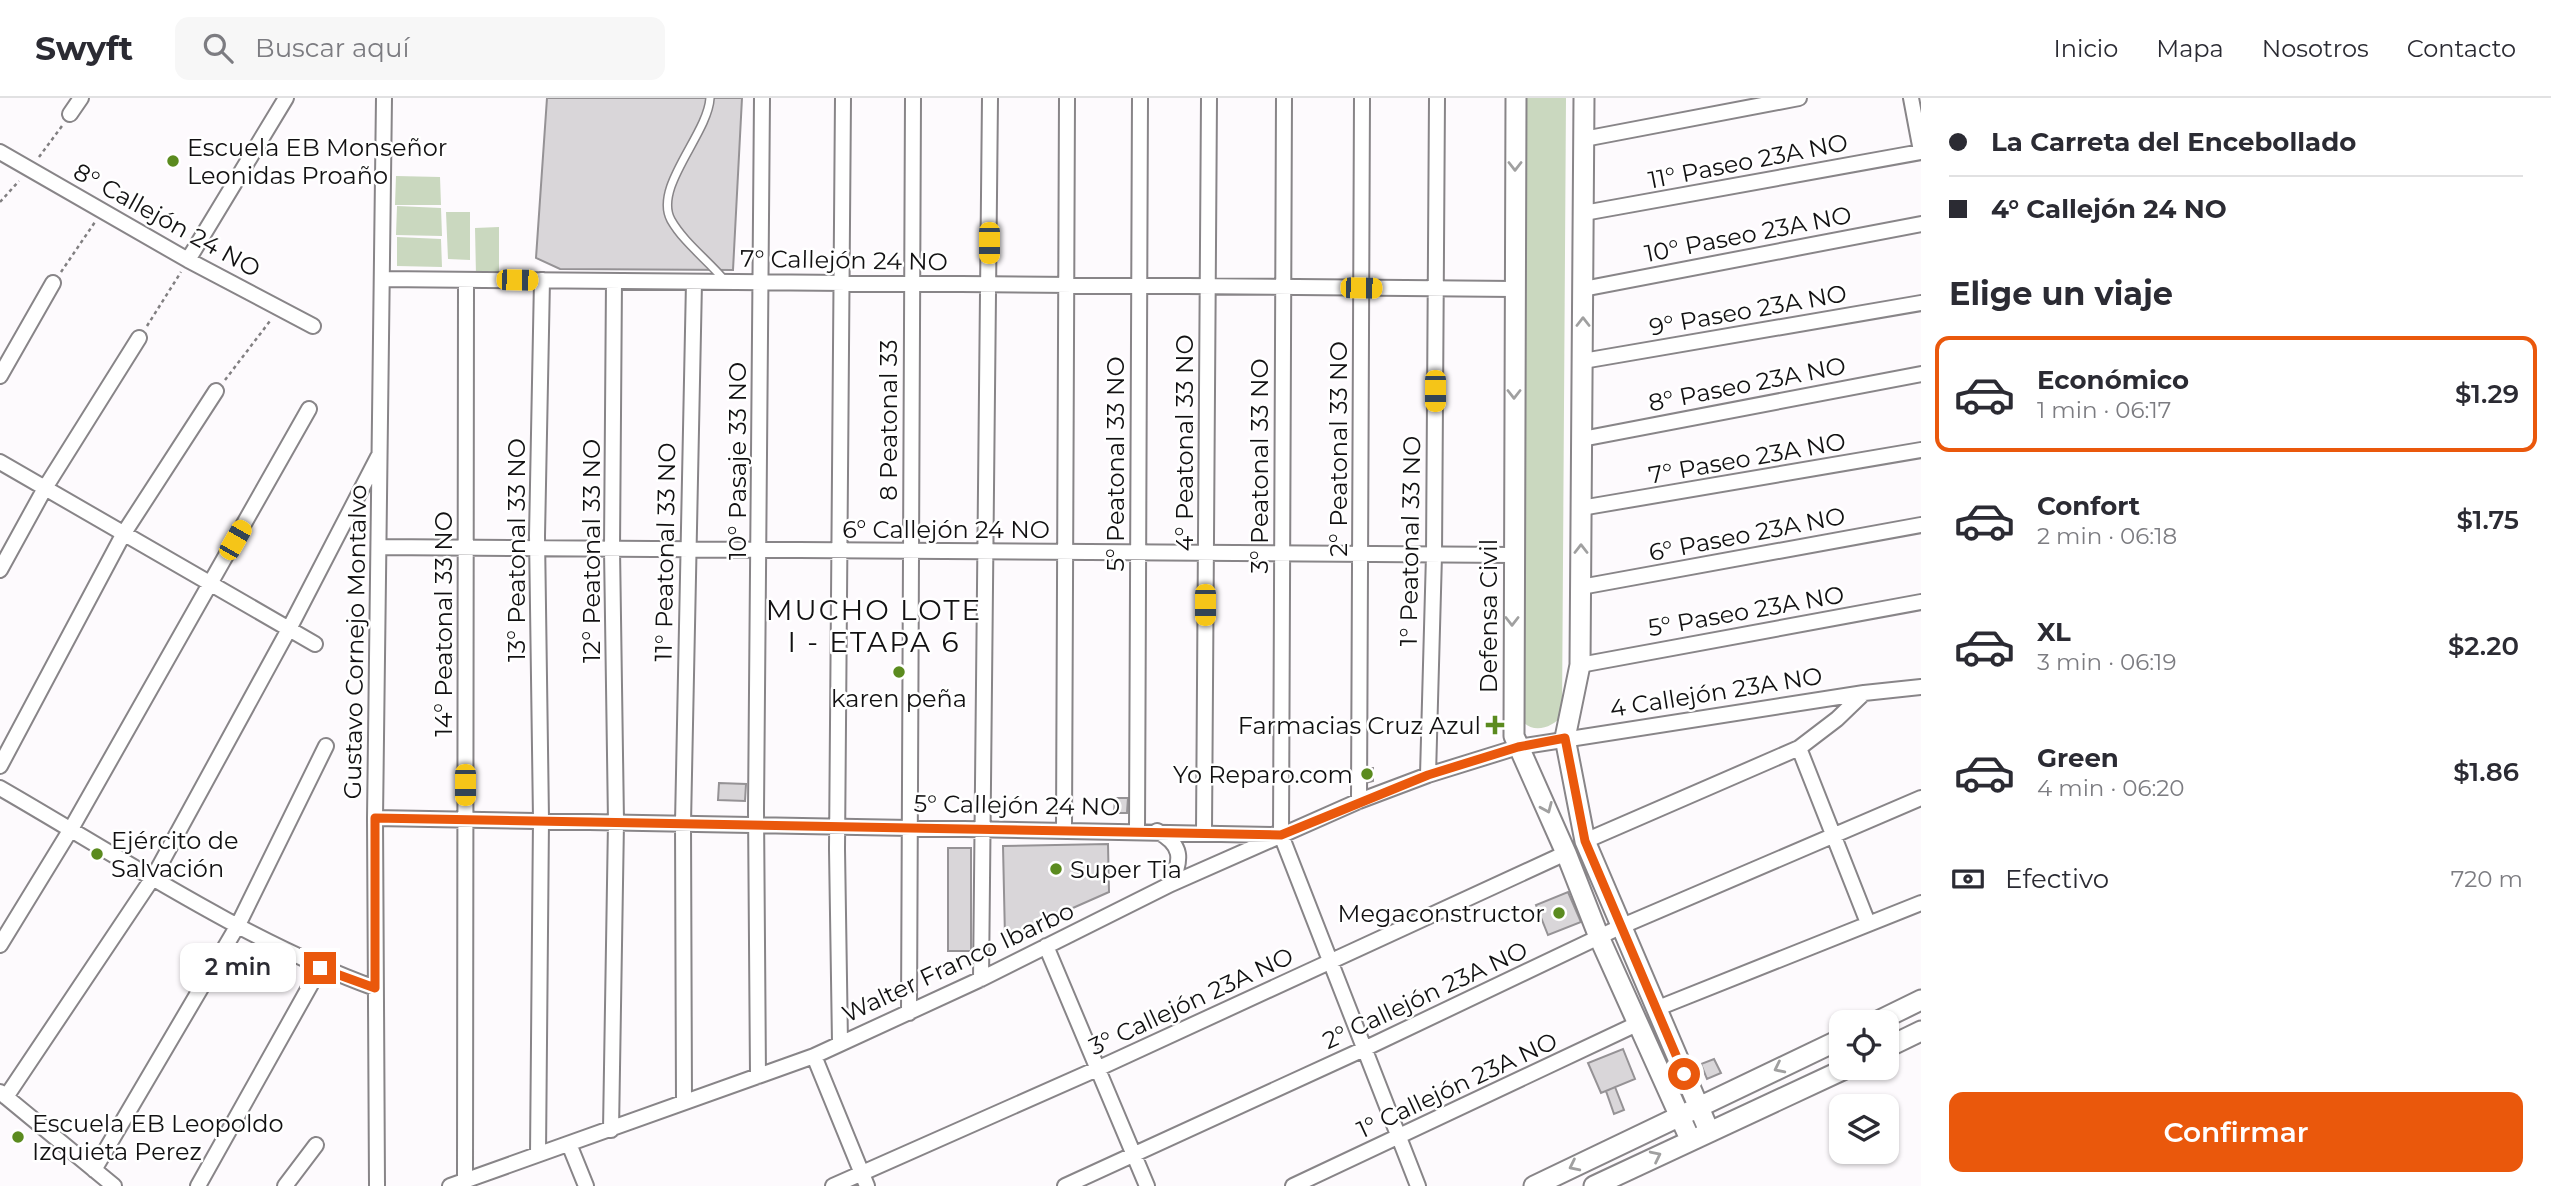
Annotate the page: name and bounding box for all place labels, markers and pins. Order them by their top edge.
place label: Escuela EB Monseñor Leonidas Proaño [187,133,447,190]
marker: Escuela EB Monseñor Leonidas Proaño [165,153,181,169]
marker: karen peña [891,664,907,680]
place label: karen peña [831,684,967,713]
place label: Farmacias Cruz Azul [1238,711,1481,740]
marker: Farmacias Cruz Azul [1487,717,1503,733]
place label: Yo Reparo.com [1173,760,1353,789]
marker: Yo Reparo.com [1359,766,1375,782]
place label: Ejército de Salvación [111,826,238,883]
marker: Ejército de Salvación [89,846,105,862]
place label: Super Tia [1070,855,1182,884]
marker: Super Tia [1048,861,1064,877]
place label: Megaconstructor [1338,899,1545,928]
marker: Megaconstructor [1551,905,1567,921]
place label: Escuela EB Leopoldo Izquieta Perez [32,1109,284,1166]
marker: Escuela EB Leopoldo Izquieta Perez [10,1129,26,1145]

